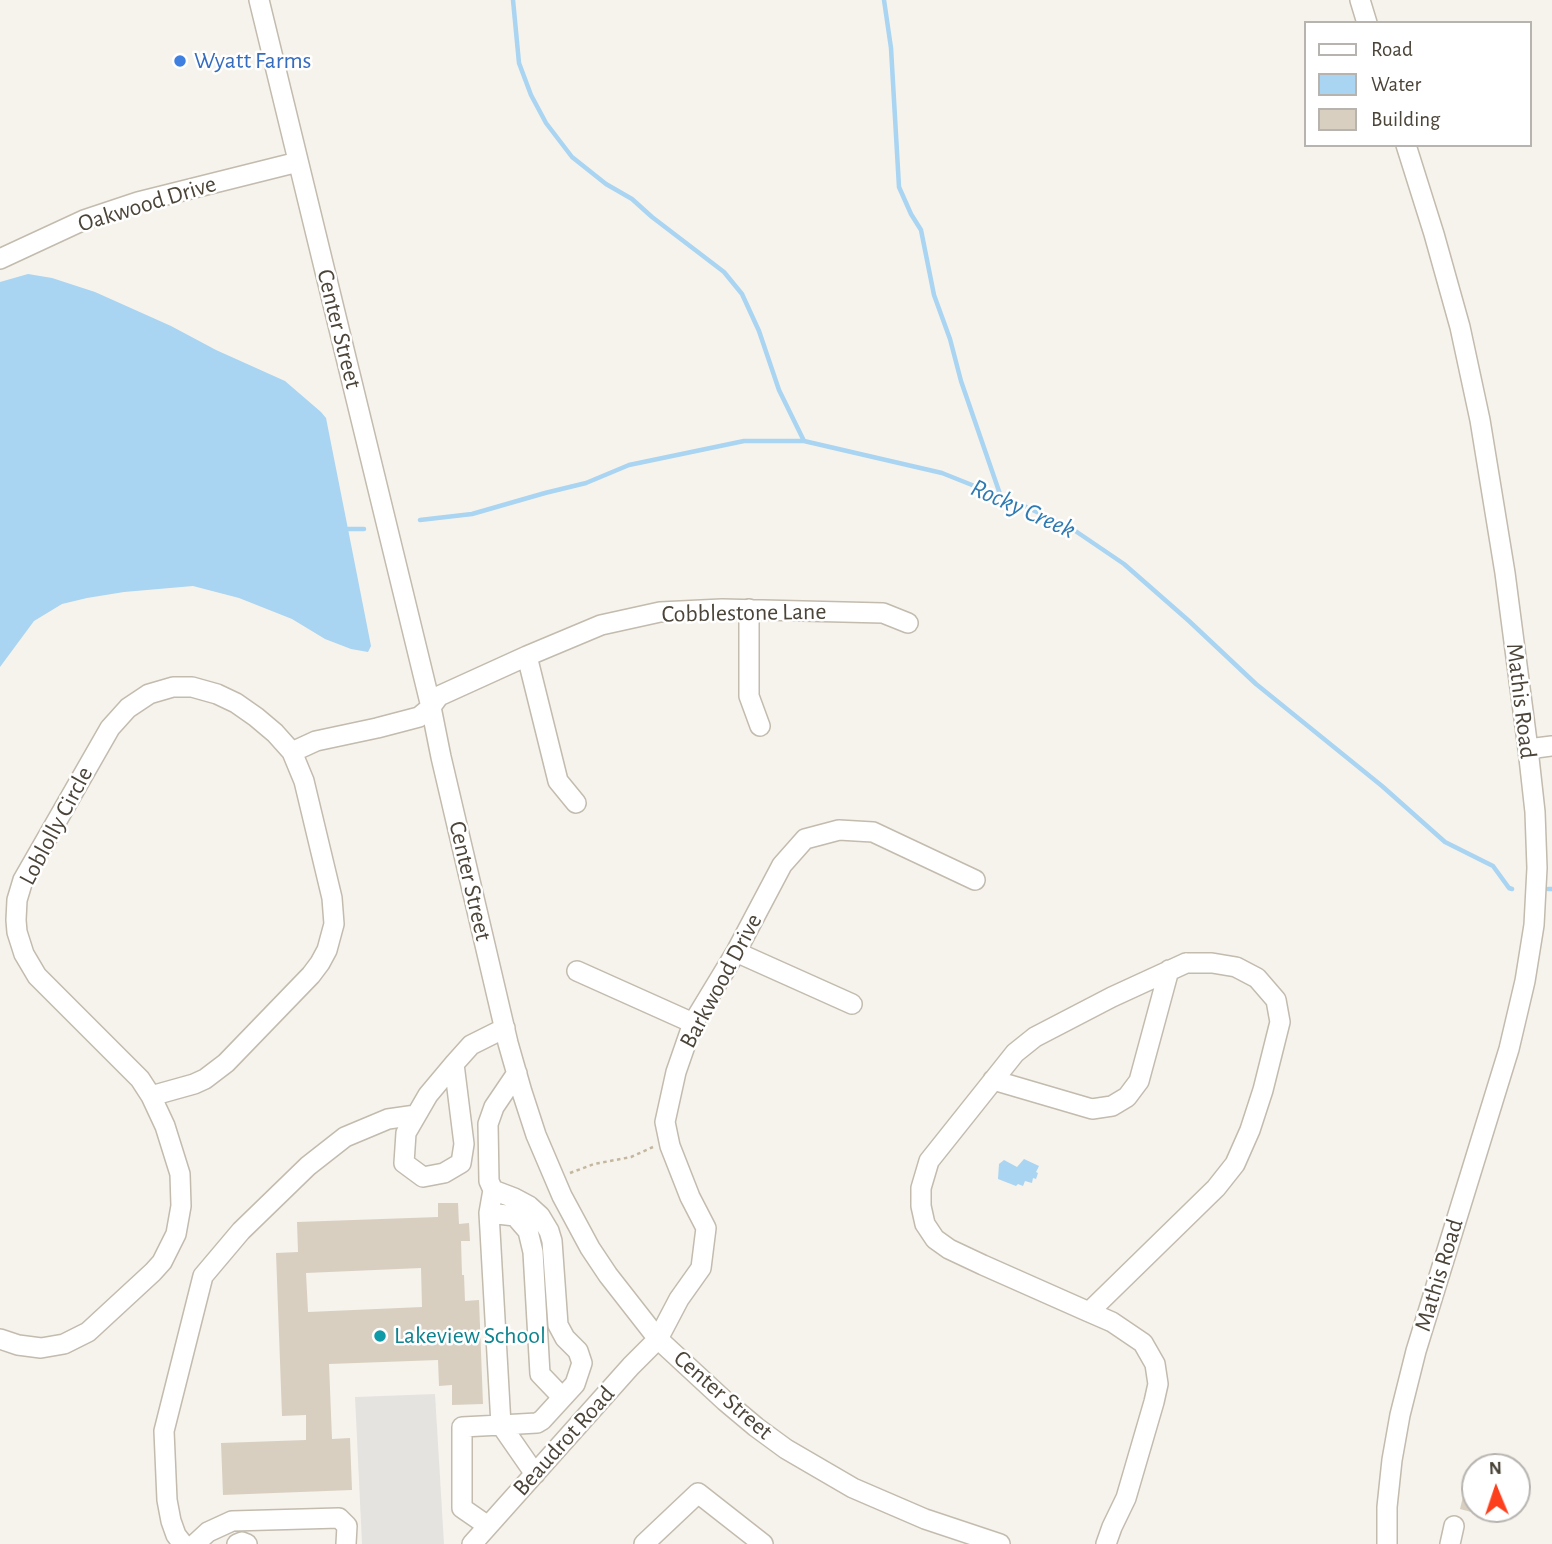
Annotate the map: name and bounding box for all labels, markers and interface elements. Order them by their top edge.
legend [1304,21,1531,147]
text: Road [1371,39,1413,60]
place label: Wyatt Farms [194,47,311,75]
marker: Wyatt Farms [172,53,188,69]
text: Water [1371,74,1421,95]
text: Building [1371,109,1440,130]
street label: Oakwood Drive [74,169,220,239]
street label: Center Street [310,266,368,392]
water label: Rocky Creek [966,472,1080,546]
street label: Cobblestone Lane [661,597,827,629]
street label: Mathis Road [1500,642,1542,760]
street label: Loblolly Circle [13,762,99,890]
street label: Center Street [442,818,498,944]
street label: Barkwood Drive [674,909,768,1053]
street label: Mathis Road [1408,1215,1470,1335]
place label: Lakeview School [394,1322,546,1350]
marker: Lakeview School [372,1328,388,1344]
street label: Center Street [668,1344,778,1446]
street label: Beaudrot Road [507,1380,621,1502]
north arrow [1461,1453,1531,1523]
text: N [1488,1459,1502,1478]

